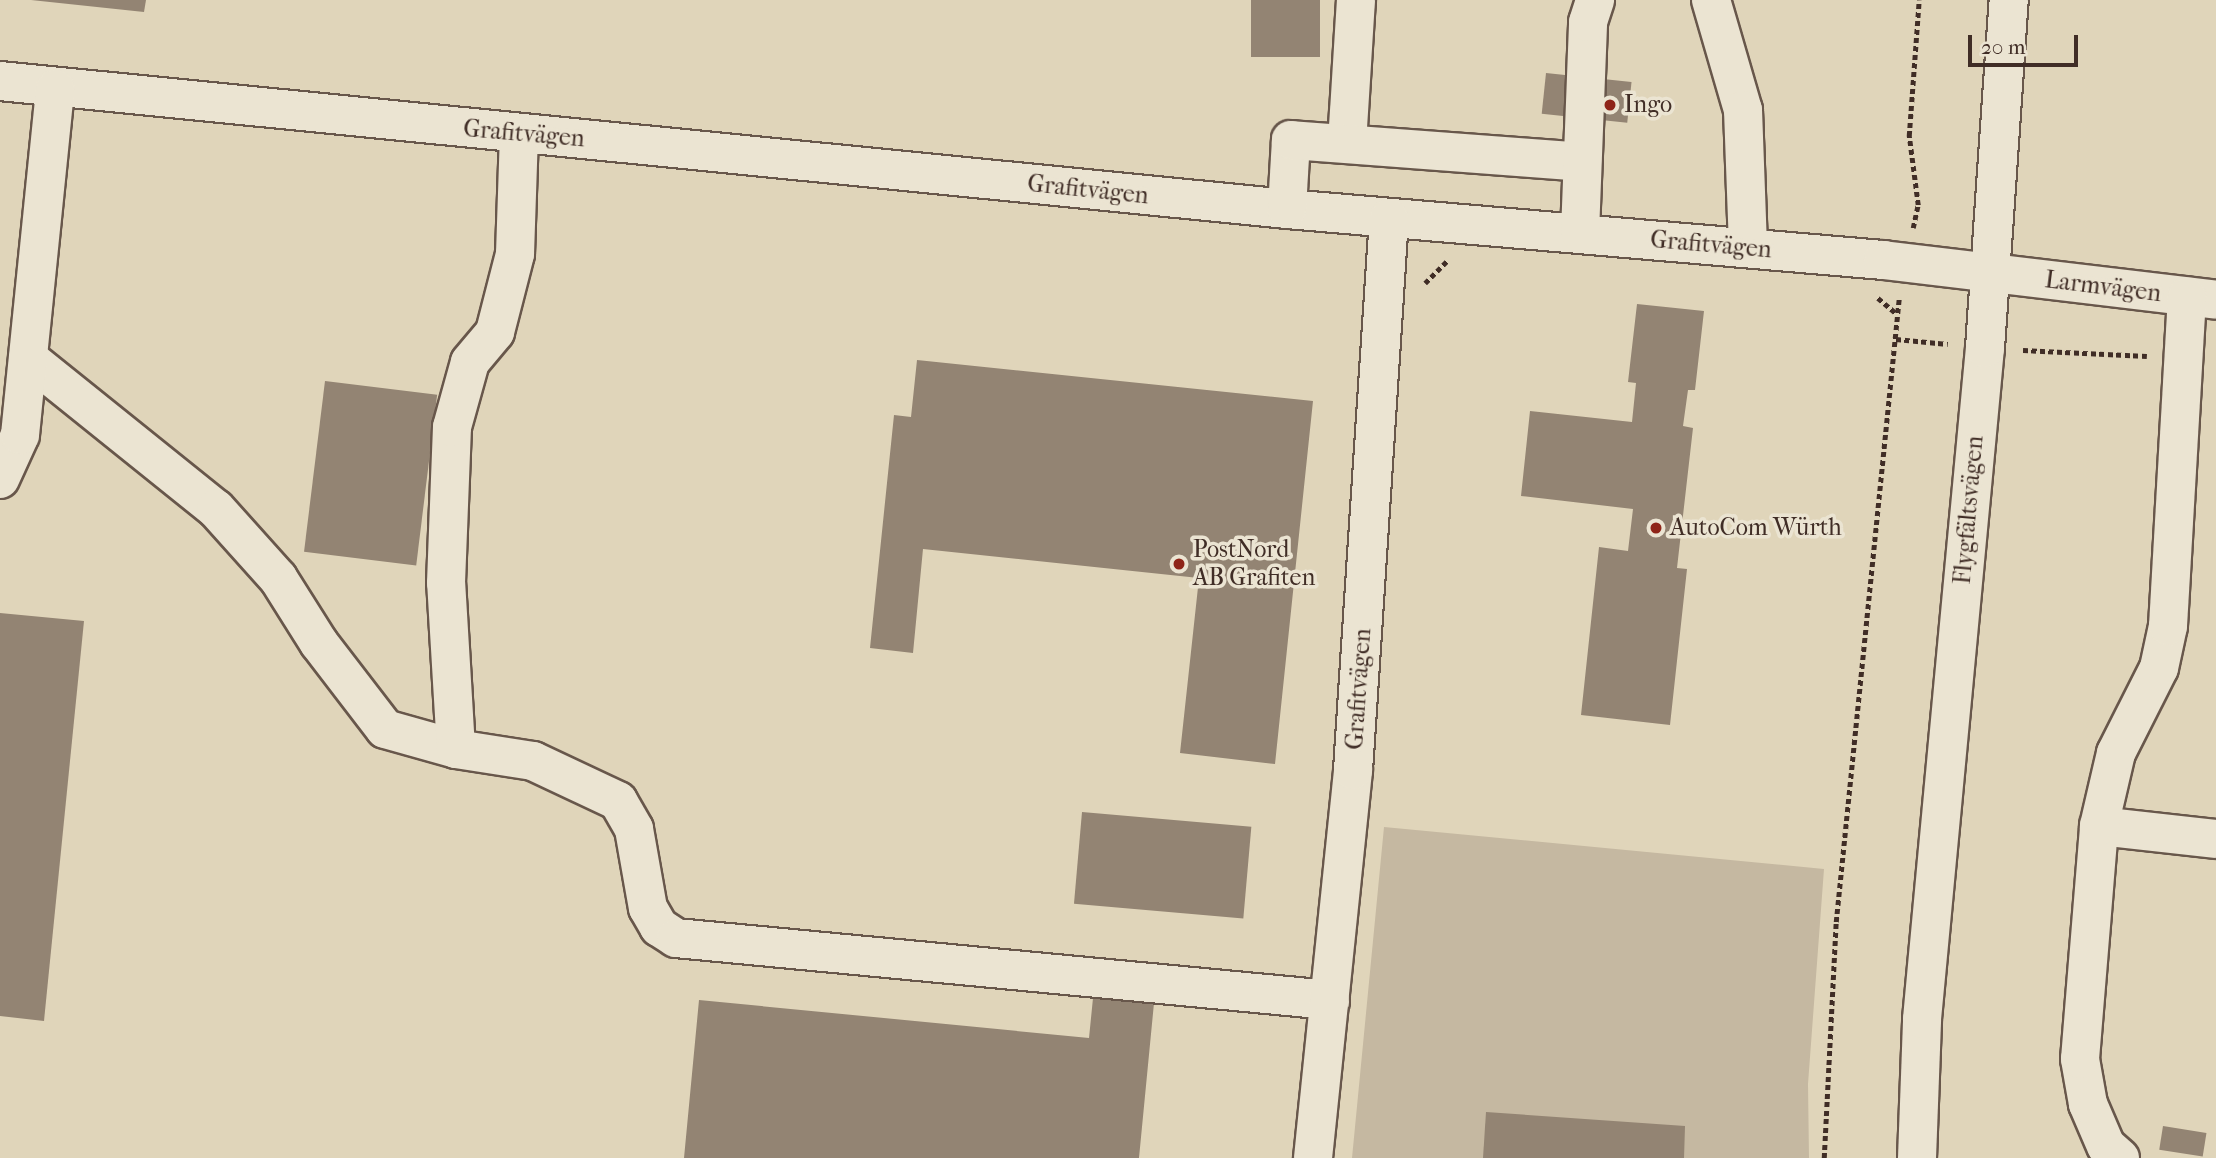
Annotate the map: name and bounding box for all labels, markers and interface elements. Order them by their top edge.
scale bar [1971,21,2081,65]
text: 20 m [1981,35,2025,59]
place label: Ingo [1624,91,1672,119]
marker: Ingo [1602,97,1618,113]
street label: Grafitvägen [462,114,586,154]
street label: Grafitvägen [1026,169,1150,211]
street label: Grafitvägen [1649,225,1773,265]
street label: Larmvägen [2043,266,2163,308]
street label: Flygfältsvägen [1948,434,1990,586]
place label: AutoCom Würth [1670,514,1842,542]
marker: AutoCom Würth [1648,520,1664,536]
place label: PostNord AB Grafiten [1193,536,1315,592]
marker: PostNord AB Grafiten [1171,556,1187,572]
street label: Grafitvägen [1340,627,1378,751]

